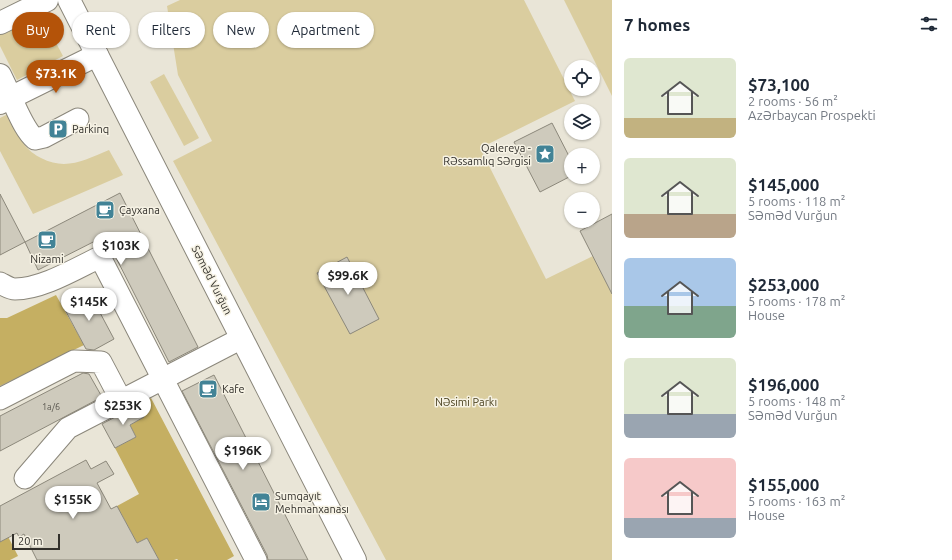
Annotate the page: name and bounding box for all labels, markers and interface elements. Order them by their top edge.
chip: Buy [12,12,64,48]
chip: Rent [72,12,130,48]
chip: Filters [138,12,205,48]
chip: New [213,12,269,48]
chip: Apartment [277,12,374,48]
icon: filters [918,13,940,35]
text: 7 homes [624,15,690,34]
pin: $73.1K [23,60,89,94]
map controls [564,60,600,228]
button: locate [564,60,600,96]
text: $73.1K [35,66,77,80]
icon: home [656,74,704,122]
text: $73,100 [748,75,810,94]
text: 2 rooms · 56 m² [748,94,838,108]
button: layers [564,104,600,140]
text: Azərbaycan Prospekti [748,108,876,122]
parking icon: Parkinq [47,118,69,140]
place label: Parkinq [72,123,109,135]
place label: Qalereya - Rəssamlıq Sərgisi [443,142,531,167]
place icon: Qalereya - Rəssamlıq Sərgisi [534,143,556,165]
button: + [564,148,600,184]
icon: home [656,174,704,222]
text: $145,000 [748,175,819,194]
button: − [564,192,600,228]
text: 5 rooms · 118 m² [748,194,845,208]
cafe icon: Çayxana [94,199,116,221]
place label: Çayxana [119,204,160,216]
text: Səməd Vurğun [748,208,838,222]
cafe icon: Nizami [36,229,58,251]
pin: $103K [93,232,149,266]
text: $103K [102,238,140,252]
street label: Səməd Vurğun [189,244,235,316]
place label: Nizami [30,253,64,265]
pin: $99.6K [315,262,381,296]
text: $99.6K [327,268,369,282]
icon: home [656,274,704,322]
text: $253,000 [748,275,819,294]
pin: $145K [61,288,117,322]
text: $145K [70,294,108,308]
text: 5 rooms · 178 m² [748,294,845,308]
text: House [748,308,785,322]
icon: home [656,374,704,422]
text: $196,000 [748,375,819,394]
cafe icon: Kafe [197,378,219,400]
place label: Kafe [222,383,245,395]
pin: $253K [95,392,151,426]
text: 5 rooms · 148 m² [748,394,845,408]
park label: Nəsimi Parkı [435,396,497,408]
text: $253K [104,398,142,412]
house number: 1a/6 [42,402,60,412]
text: Səməd Vurğun [748,408,838,422]
pin: $196K [215,437,271,471]
text: $196K [224,443,262,457]
icon: home [656,474,704,522]
text: $155,000 [748,475,819,494]
pin: $155K [45,486,101,520]
place label: Sumqayıt Mehmanxanası [275,490,349,515]
hotel icon: Sumqayıt Mehmanxanası [250,491,272,513]
text: $155K [54,492,92,506]
text: 5 rooms · 163 m² [748,494,845,508]
text: House [748,508,785,522]
scale bar [12,532,60,551]
text: 20 m [18,535,42,547]

